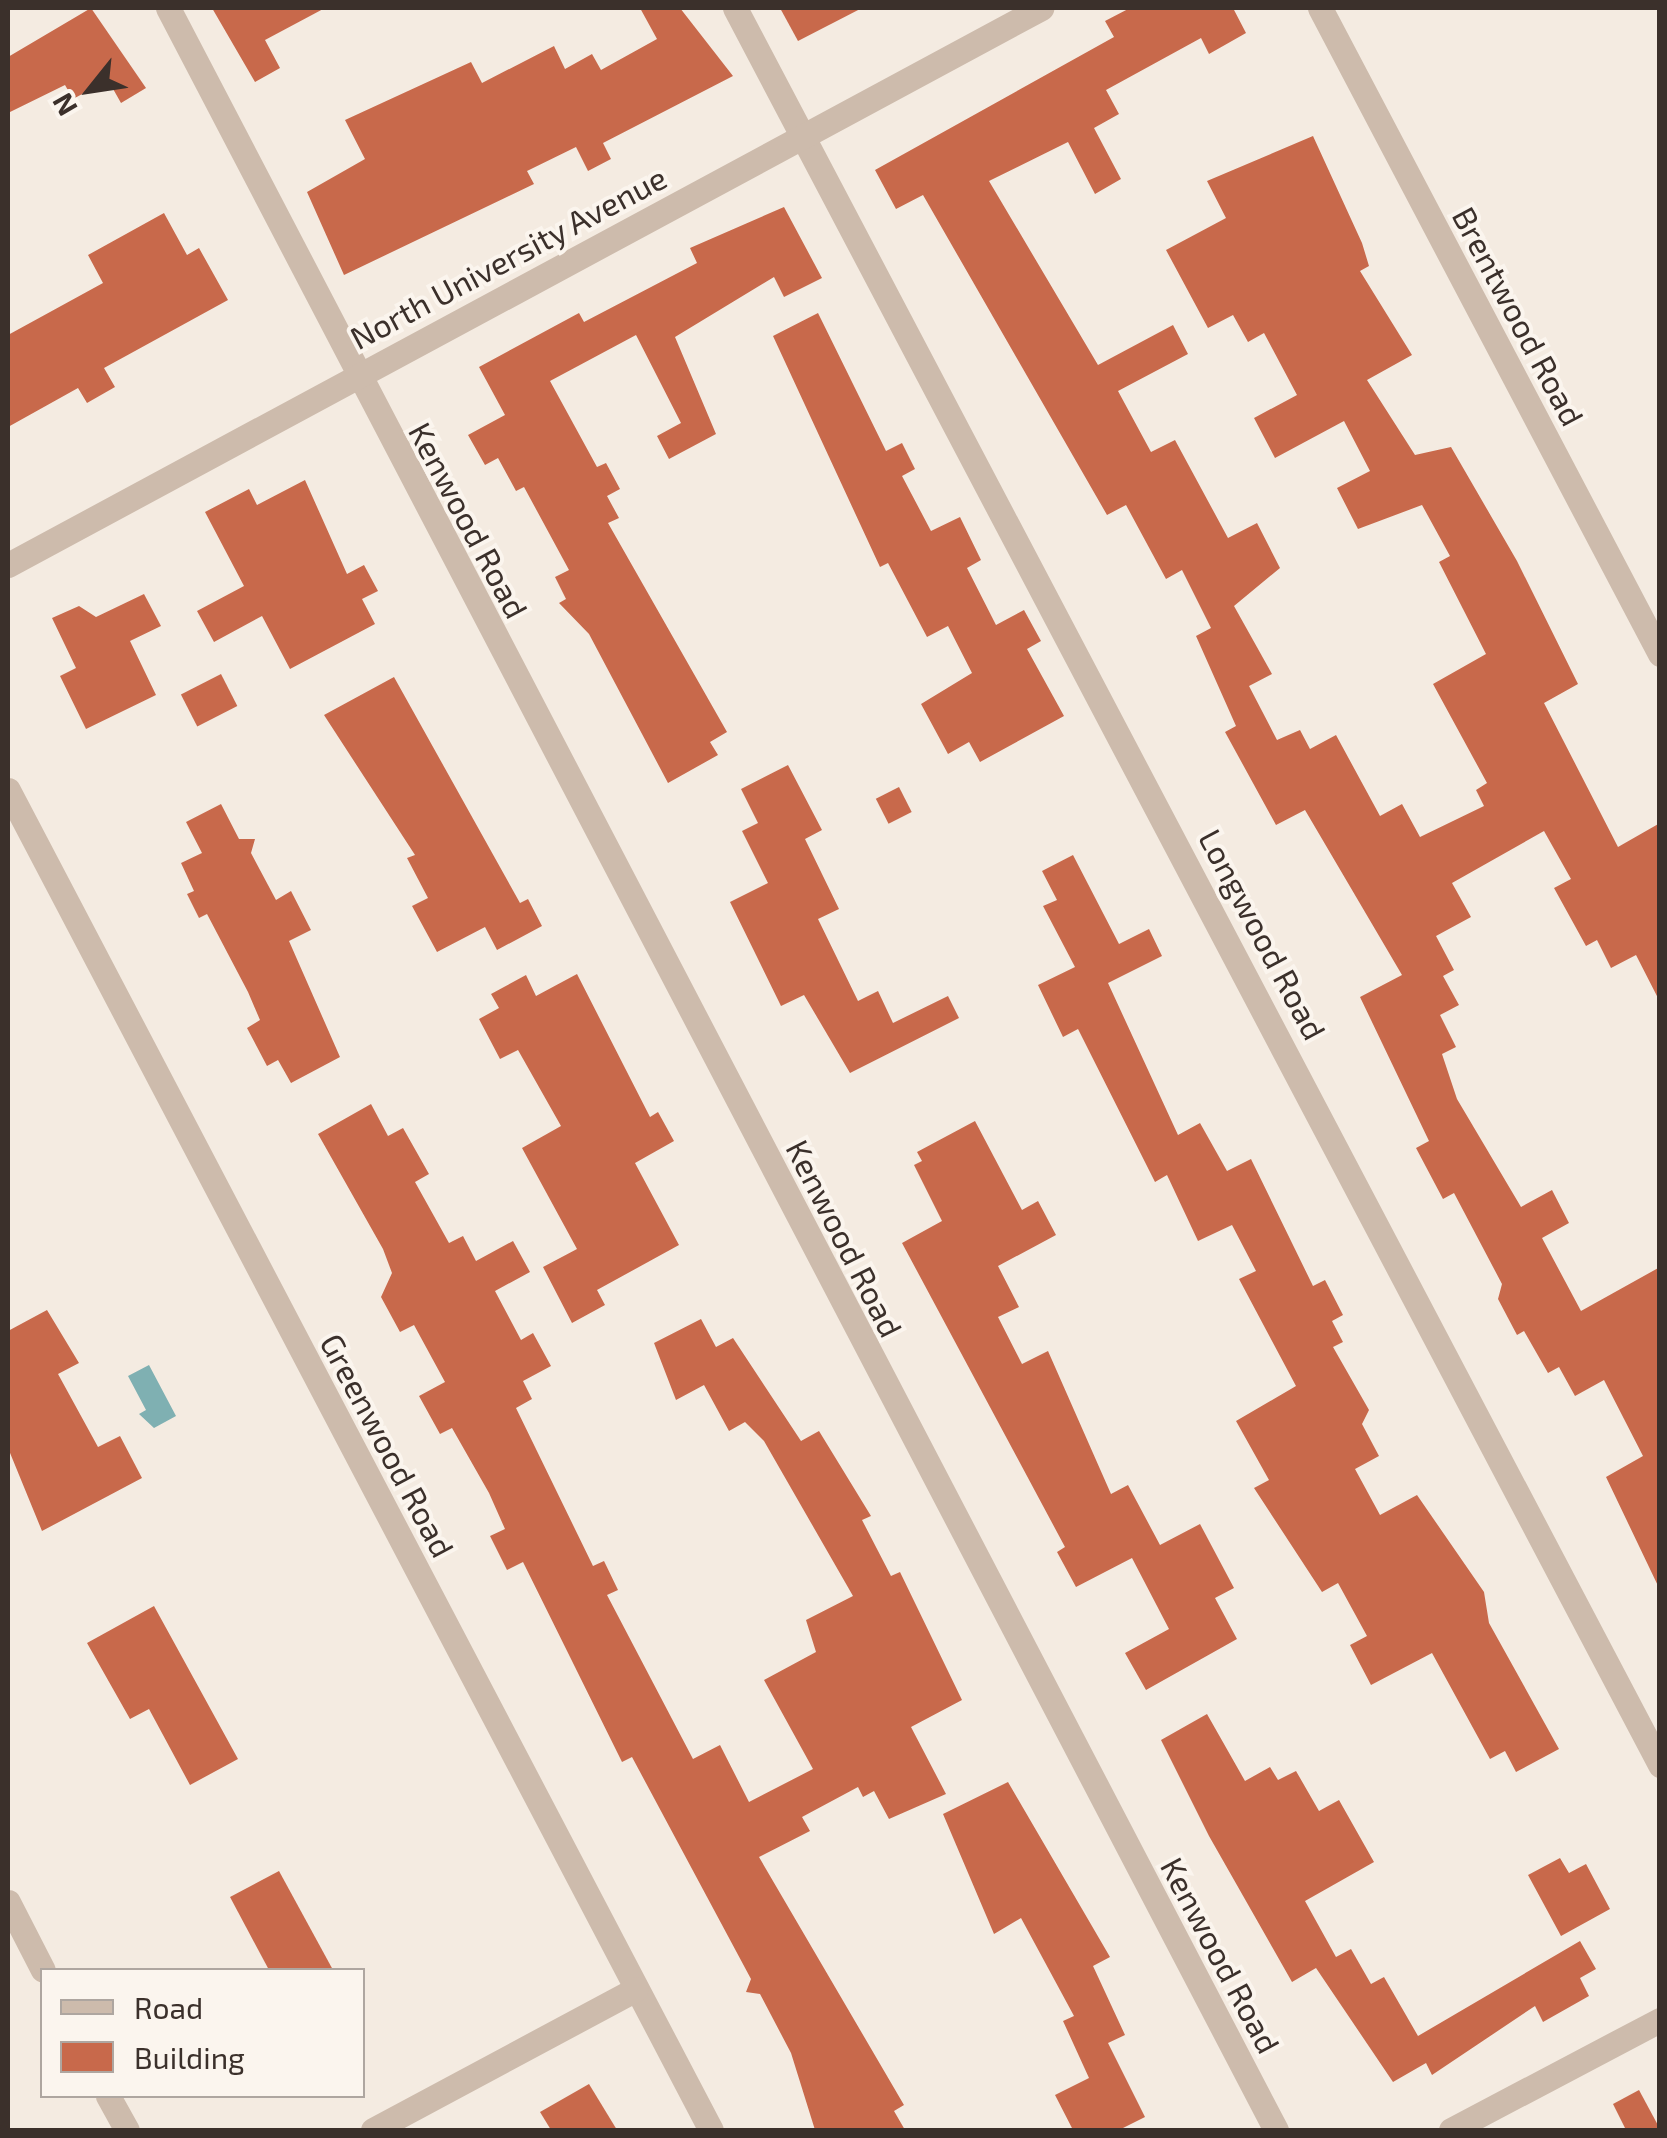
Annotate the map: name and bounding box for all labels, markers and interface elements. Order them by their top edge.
north arrow [40,40,140,140]
text: N [44,88,84,122]
street label: North University Avenue [343,157,673,357]
street label: Brentwood Road [1445,200,1593,432]
street label: Kenwood Road [401,416,537,624]
street label: Longwood Road [1191,822,1335,1046]
street label: Kenwood Road [779,1133,911,1343]
street label: Greenwood Road [313,1327,463,1563]
street label: Kenwood Road [1153,1851,1289,2059]
legend [40,1968,365,2098]
text: Road [134,1989,203,2025]
text: Building [134,2039,245,2075]

